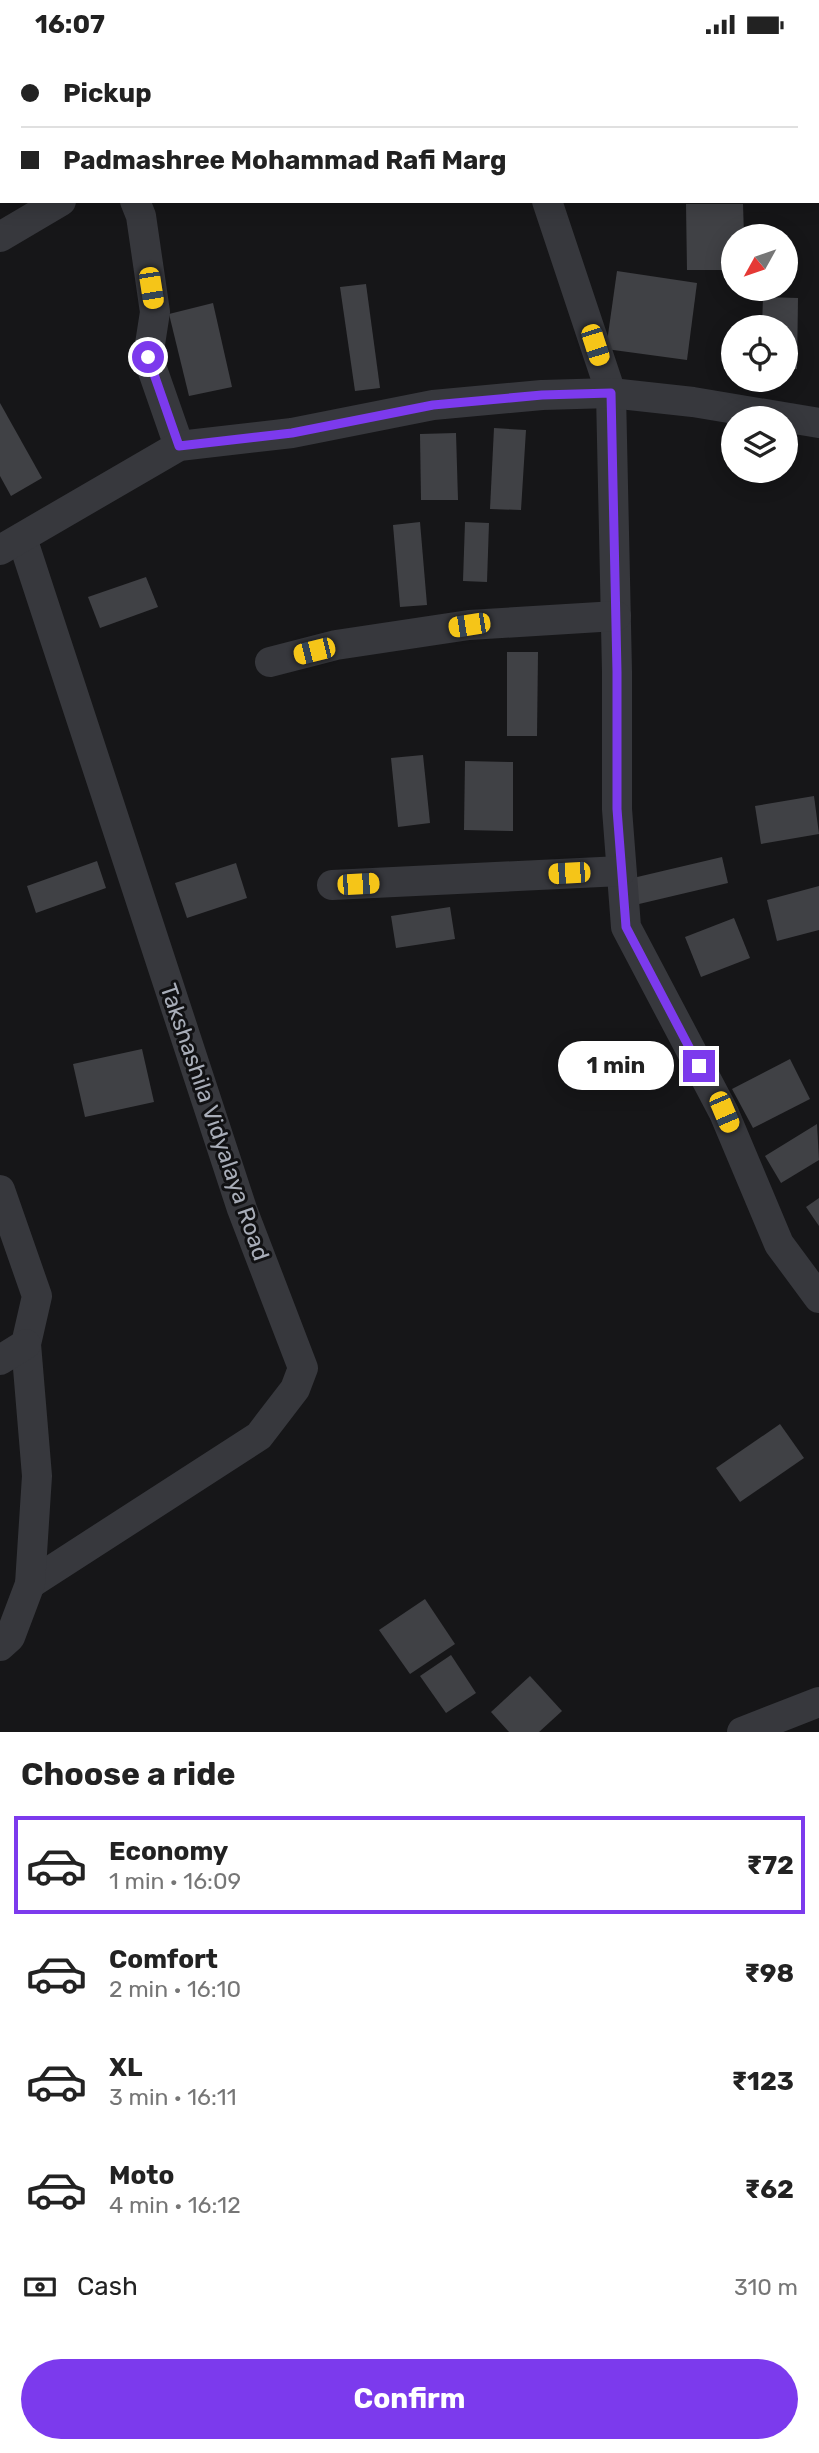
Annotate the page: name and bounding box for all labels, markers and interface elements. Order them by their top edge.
text: 16:07 [35,9,105,40]
text: Pickup [63,78,152,109]
text: Padmashree Mohammad Rafi Marg [63,145,506,176]
north arrow [721,224,798,301]
map controls [721,224,798,483]
car [138,266,165,310]
button: locate [721,315,798,392]
car [579,322,612,368]
route start [132,341,164,373]
button: layers [721,406,798,483]
car [447,611,492,639]
car [292,636,337,666]
car [548,861,591,885]
car [337,872,380,896]
street label: Takshashila Vidyalaya Road [154,980,276,1264]
callout: 1 min [559,1041,674,1091]
route end [683,1050,715,1082]
text: 1 min [587,1051,645,1079]
car [707,1089,742,1135]
text: Choose a ride [21,1755,235,1793]
icon: car [25,1834,88,1897]
text: Economy [109,1836,228,1867]
text: ₹72 [747,1850,794,1881]
text: 1 min · 16:09 [109,1867,241,1895]
icon: car [25,1942,88,2005]
text: Comfort [109,1944,218,1975]
text: ₹98 [744,1958,794,1989]
text: 2 min · 16:10 [109,1975,241,2003]
icon: car [25,2050,88,2113]
text: XL [109,2052,142,2083]
text: ₹123 [731,2066,794,2097]
text: 3 min · 16:11 [109,2083,237,2111]
icon: car [25,2158,88,2221]
text: Moto [109,2160,174,2191]
text: ₹62 [745,2174,794,2205]
text: 4 min · 16:12 [109,2191,241,2219]
icon: cash [21,2268,59,2306]
text: Cash [77,2271,138,2302]
text: 310 m [734,2273,798,2301]
button: Confirm [21,2359,798,2439]

